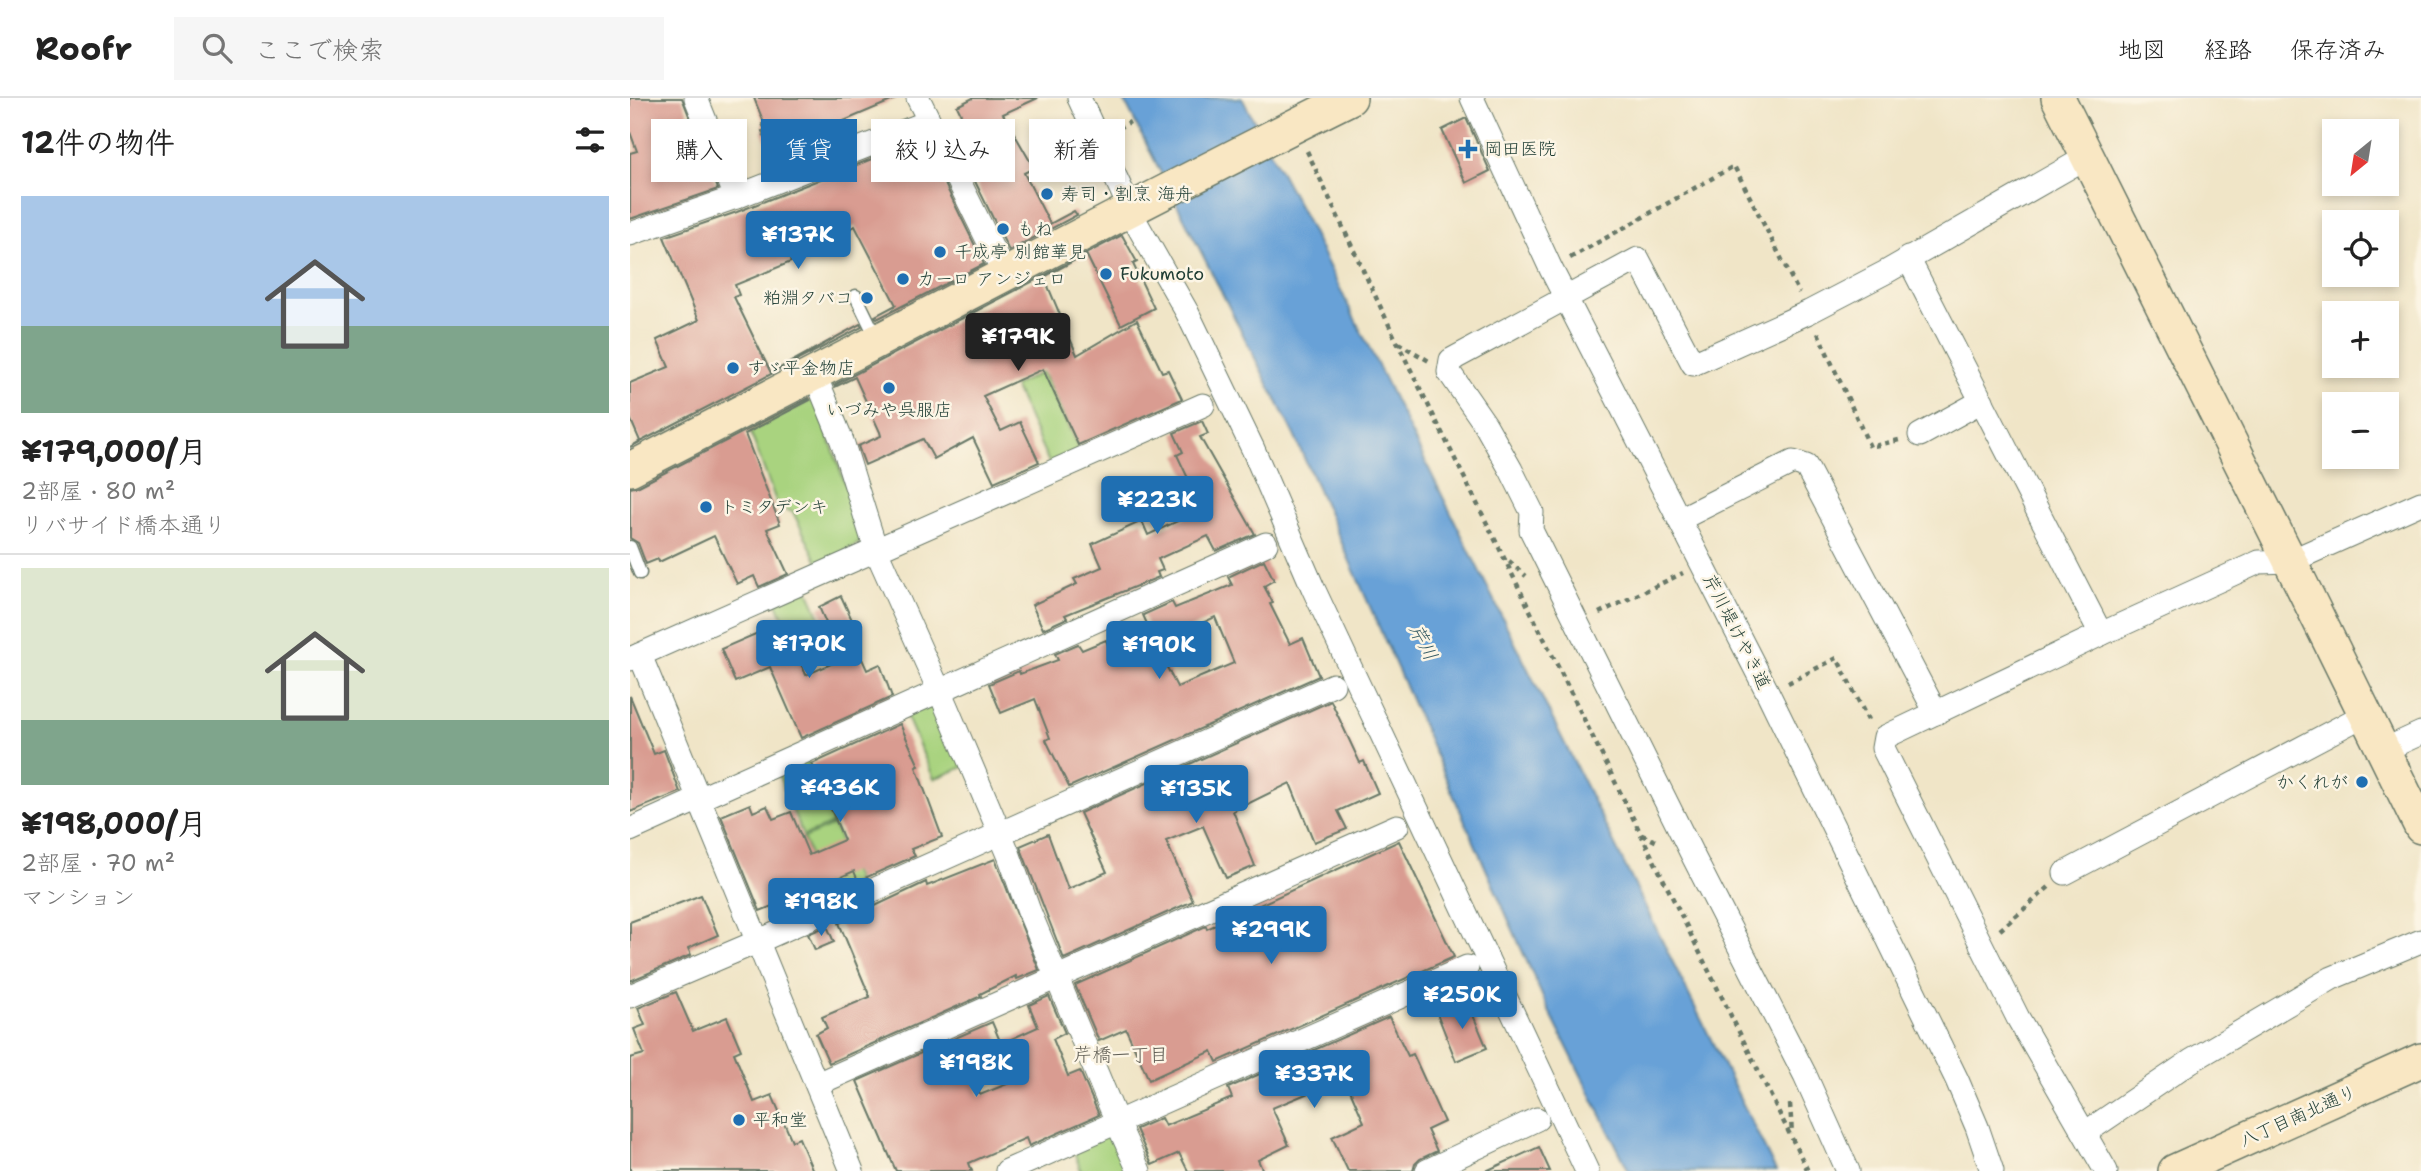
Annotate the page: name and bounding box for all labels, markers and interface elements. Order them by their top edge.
search box [174,17,664,80]
text: Roofr [35,26,132,71]
icon: search [198,29,236,67]
text: ここで検索 [254,32,384,67]
text: 地図 [2118,34,2166,66]
text: 経路 [2204,34,2252,66]
text: 保存済み [2290,34,2386,66]
chip: 購入 [651,119,747,182]
chip: 賃貸 [761,119,857,182]
chip: 絞り込み [871,119,1015,182]
chip: 新着 [1029,119,1125,182]
north arrow [2322,119,2399,196]
map controls [2322,119,2399,469]
icon: filters [571,121,609,159]
text: 12件の物件 [21,122,175,163]
place label: 岡田医院 [1484,137,1556,161]
marker: 岡田医院 [1458,139,1478,159]
place label: 寿司・割烹 海舟 [1061,182,1193,206]
marker: 寿司・割烹 海舟 [1039,186,1055,202]
button: locate [2322,210,2399,287]
pin: ¥137K [749,212,847,271]
place label: もね [1017,217,1053,241]
text: ¥137K [762,219,834,249]
marker: もね [995,221,1011,237]
place label: 千成亭 別館華見 [954,240,1086,264]
icon: home [252,241,378,367]
marker: 千成亭 別館華見 [932,244,948,260]
place label: Fukumoto [1120,262,1204,286]
marker: Fukumoto [1098,266,1114,282]
place label: カーロ アンジェロ [917,267,1066,291]
marker: カーロ アンジェロ [895,271,911,287]
place label: 粕淵タバコ [763,286,853,310]
marker: 粕淵タバコ [859,290,875,306]
button: + [2322,301,2399,378]
pin: ¥179K [969,314,1067,373]
text: ¥179K [981,321,1055,351]
place label: すゞ平金物店 [747,356,855,380]
marker: すゞ平金物店 [725,360,741,376]
marker: いづみや呉服店 [881,380,897,396]
button: − [2322,392,2399,469]
place label: いづみや呉服店 [826,398,952,422]
text: ¥179,000/月 [21,431,207,472]
text: 2部屋 · 80 m² [21,476,175,506]
pin: ¥223K [1108,476,1206,536]
text: ¥223K [1117,484,1197,514]
place label: トミタデンキ [720,495,828,519]
marker: トミタデンキ [698,499,714,515]
text: リバサイド橋本通り [21,510,227,540]
street label: 芹川堤けやき道 [1698,570,1776,694]
icon: home [252,613,378,739]
pin: ¥170K [760,620,858,680]
water label: 芹川 [1404,620,1444,665]
pin: ¥190K [1110,622,1208,681]
text: ¥170K [772,628,846,658]
text: ¥190K [1122,629,1196,659]
pin: ¥436K [791,764,889,824]
pin: ¥135K [1147,766,1245,825]
place label: かくれが [2276,770,2348,794]
text: ¥436K [801,772,879,802]
text: ¥135K [1160,773,1232,803]
marker: かくれが [2354,774,2370,790]
text: ¥198,000/月 [21,803,207,844]
text: 2部屋 · 70 m² [21,848,175,878]
pin: ¥198K [772,878,870,938]
text: マンション [21,882,135,912]
text: ¥198K [784,886,858,916]
pin: ¥299K [1222,906,1320,966]
text: ¥299K [1232,914,1310,944]
pin: ¥250K [1413,972,1511,1031]
text: ¥250K [1423,979,1501,1009]
pin: ¥198K [927,1040,1025,1099]
district label: 芹橋一丁目 [1073,1042,1169,1067]
text: ¥198K [939,1047,1013,1077]
pin: ¥337K [1265,1051,1363,1110]
text: ¥337K [1275,1058,1353,1088]
street label: 八丁目南北通り [2236,1079,2360,1153]
place label: 平和堂 [753,1108,807,1132]
marker: 平和堂 [731,1112,747,1128]

